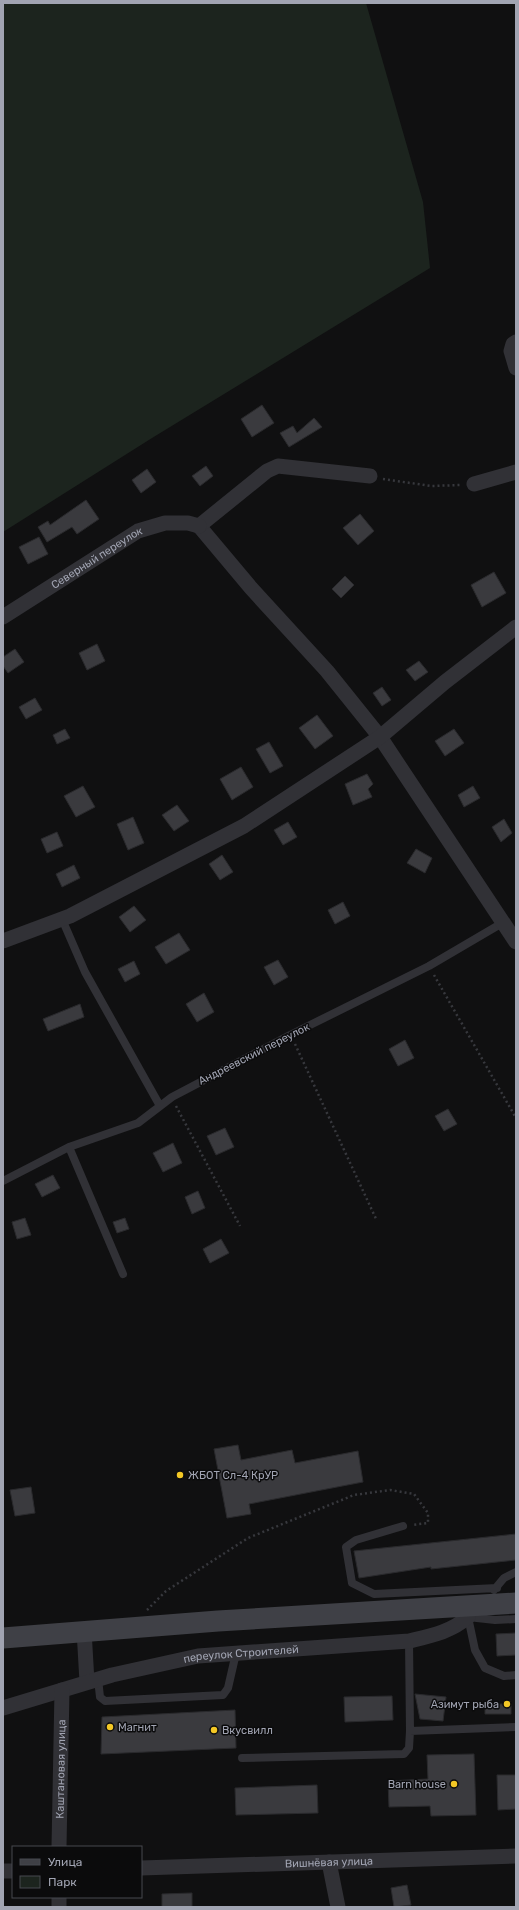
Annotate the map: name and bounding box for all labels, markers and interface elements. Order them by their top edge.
street label: Северный переулок [48,524,144,591]
street label: Андреевский переулок [196,1020,312,1088]
place label: ЖБОТ Сл-4 КрУР [188,1469,278,1482]
marker: ЖБОТ Сл-4 КрУР [175,1470,185,1480]
street label: переулок Строителей [182,1642,299,1666]
place label: Азимут рыба [431,1698,499,1711]
marker: Азимут рыба [502,1699,512,1709]
street label: Каштановая улица [53,1719,68,1819]
place label: Магнит [118,1721,157,1734]
marker: Магнит [105,1722,115,1732]
place label: Вкусвилл [222,1724,273,1737]
marker: Вкусвилл [209,1725,219,1735]
place label: Barn house [388,1778,446,1791]
marker: Barn house [449,1779,459,1789]
legend [12,1846,142,1898]
street label: Вишнёвая улица [285,1854,373,1870]
text: Улица [48,1855,82,1869]
text: Парк [48,1875,77,1889]

